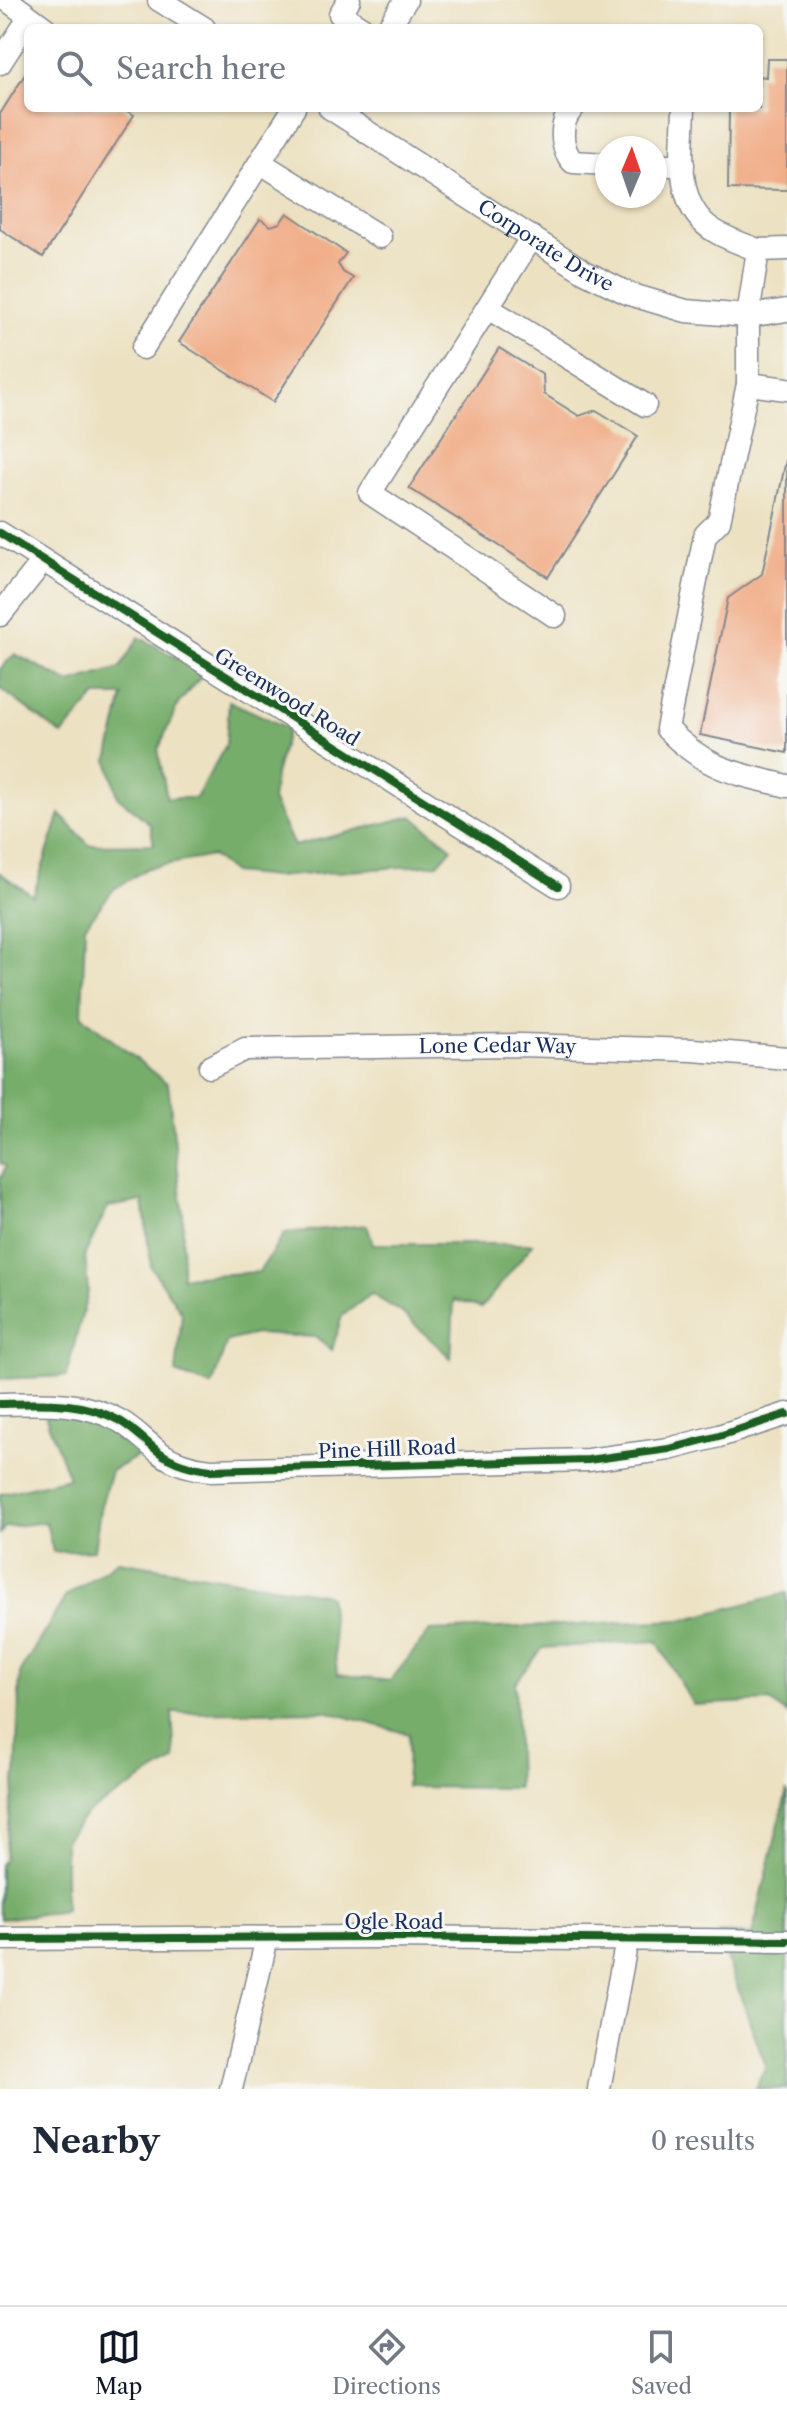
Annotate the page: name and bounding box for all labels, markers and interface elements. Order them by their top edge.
search box [24,24,763,112]
icon: search [52,46,96,90]
text: Search here [116,50,286,87]
north arrow [595,136,667,208]
street label: Corporate Drive [474,194,618,296]
street label: Greenwood Road [210,643,364,751]
street label: Lone Cedar Way [419,1033,578,1059]
street label: Pine Hill Road [317,1435,457,1463]
street label: Ogle Road [344,1910,444,1934]
text: Nearby [32,2120,160,2162]
text: 0 results [651,2125,755,2157]
tab: Map [95,2325,142,2400]
tab: Directions [332,2325,441,2400]
tab: Saved [631,2325,692,2400]

